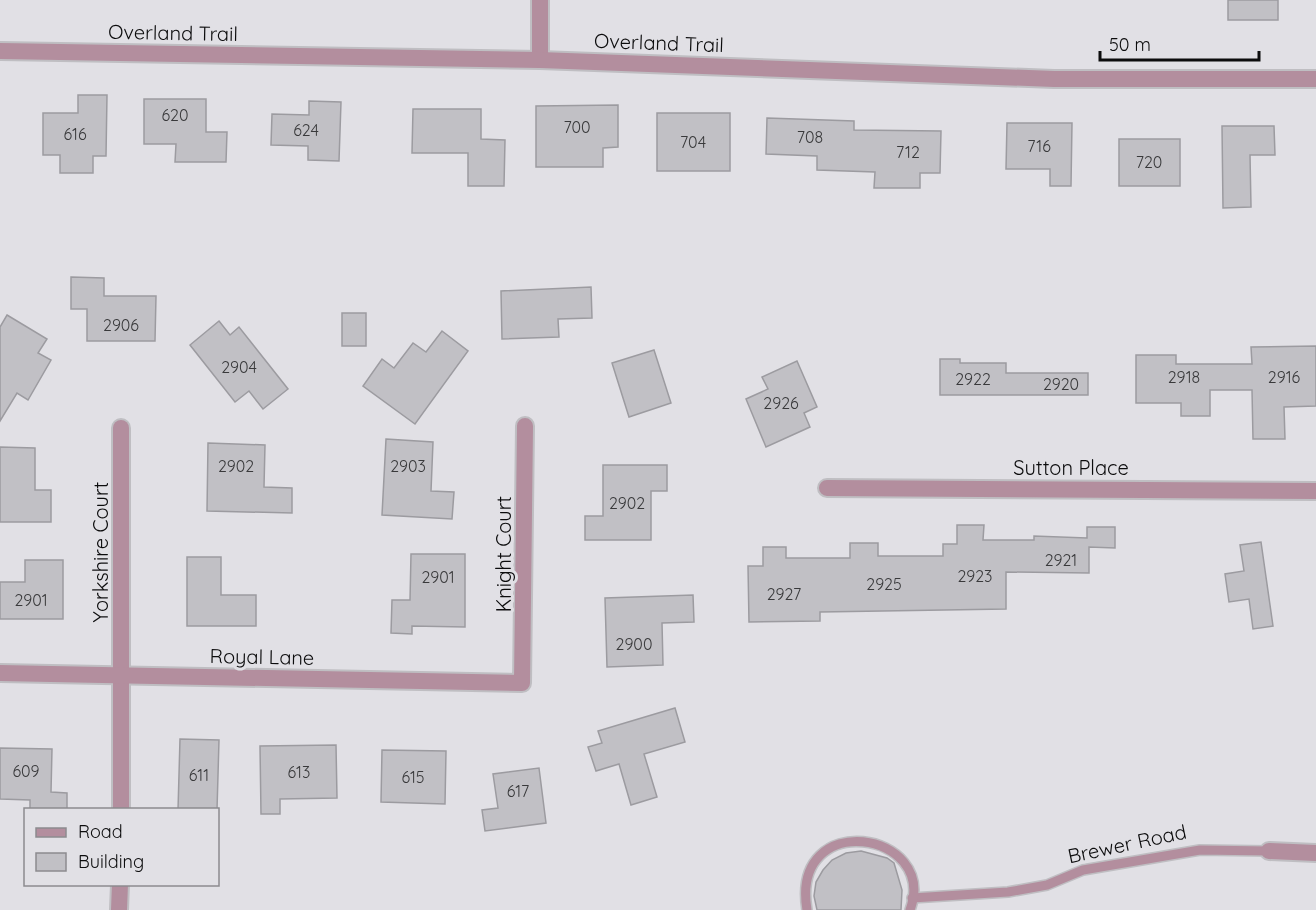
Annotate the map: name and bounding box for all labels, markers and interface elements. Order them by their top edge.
street label: Overland Trail [108,19,238,46]
scale bar [1100,24,1259,62]
street label: Overland Trail [594,28,724,57]
text: 50 m [1109,33,1151,56]
house number: 620 [162,105,189,125]
house number: 700 [563,117,591,137]
house number: 624 [293,120,319,140]
house number: 616 [63,124,87,144]
house number: 708 [797,127,823,147]
house number: 704 [680,132,706,152]
house number: 716 [1027,136,1051,156]
house number: 712 [896,142,920,162]
house number: 720 [1136,152,1162,172]
house number: 2906 [103,315,139,335]
house number: 2904 [221,357,257,377]
house number: 2918 [1168,367,1200,387]
house number: 2916 [1268,367,1301,387]
house number: 2922 [955,369,991,389]
house number: 2920 [1043,374,1079,394]
house number: 2926 [763,393,799,413]
street label: Sutton Place [1013,455,1129,480]
house number: 2902 [218,456,254,476]
house number: 2903 [390,456,426,476]
street label: Yorkshire Court [88,481,113,622]
house number: 2902 [609,493,645,513]
street label: Knight Court [491,496,516,612]
house number: 2921 [1045,550,1077,570]
house number: 2923 [957,566,993,586]
house number: 2901 [421,567,455,587]
house number: 2925 [866,574,902,594]
house number: 2927 [767,584,801,604]
house number: 2901 [14,590,48,610]
house number: 2900 [616,634,652,654]
street label: Royal Lane [210,643,314,670]
house number: 609 [12,761,40,781]
house number: 613 [288,762,310,782]
house number: 611 [189,765,209,785]
house number: 615 [401,767,425,787]
house number: 617 [507,781,529,801]
legend [24,808,219,886]
street label: Brewer Road [1065,819,1189,868]
text: Road [78,820,123,843]
text: Building [78,850,144,873]

